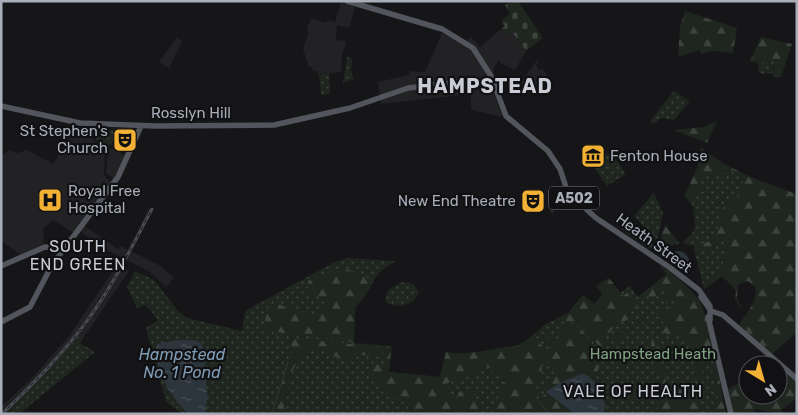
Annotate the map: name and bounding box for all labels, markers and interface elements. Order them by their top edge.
district label: HAMPSTEAD [417,74,553,98]
street label: Rosslyn Hill [151,104,231,122]
place label: St Stephen's Church [20,122,108,157]
theatre icon: St Stephen's Church [112,127,138,153]
museum icon: Fenton House [580,143,606,169]
place label: Fenton House [610,147,708,165]
place label: Royal Free Hospital [68,182,141,217]
hospital icon: Royal Free Hospital [37,187,63,213]
road number: A502 [549,187,599,210]
theatre icon: New End Theatre [520,188,546,214]
place label: New End Theatre [398,192,516,210]
street label: Heath Street [613,209,696,277]
district label: SOUTH END GREEN [30,237,126,274]
water label: Hampstead No. 1 Pond [139,345,226,382]
park label: Hampstead Heath [590,345,716,363]
north arrow [738,355,788,405]
text: N [761,380,780,400]
district label: VALE OF HEALTH [563,382,703,401]

